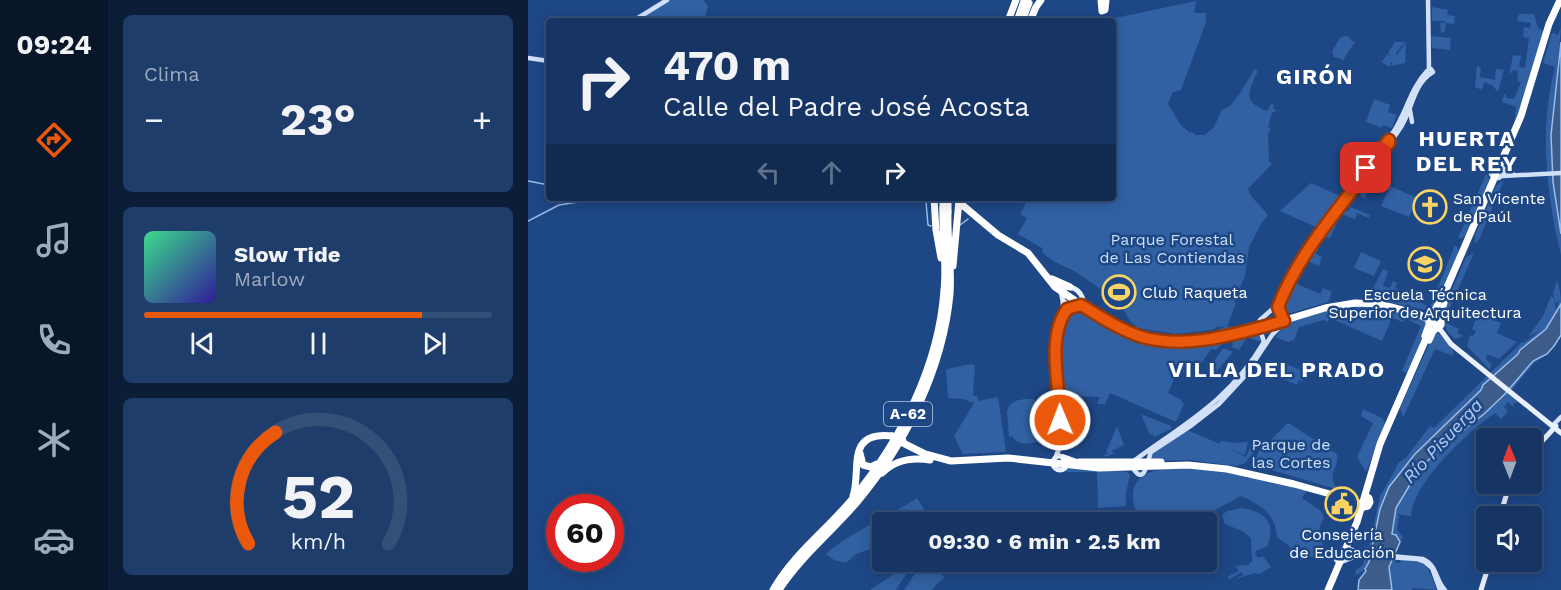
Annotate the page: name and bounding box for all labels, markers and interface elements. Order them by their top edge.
text: 09:24 [16,29,92,61]
text: 470 m [663,41,791,90]
icon: right [564,42,642,120]
text: Clima [144,62,200,86]
district label: GIRÓN [1276,64,1354,89]
text: Calle del Padre José Acosta [663,91,1029,123]
text: 23° [280,93,356,146]
text: − [144,100,164,139]
text: + [472,100,492,139]
icon: directions [33,119,75,161]
district label: HUERTA DEL REY [1416,126,1518,176]
pin [1340,142,1391,193]
icon: arrive [1349,151,1382,184]
icon: left [752,156,785,189]
icon: ahead [815,156,848,189]
icon: right [878,156,911,189]
church icon: San Vicente de Paúl [1412,189,1448,225]
place label: San Vicente de Paúl [1453,189,1546,226]
icon: music [33,219,75,261]
park label: Parque Forestal de Las Contiendas [1099,230,1245,267]
text: Slow Tide [234,242,341,267]
school or university icon: Escuela Técnica Superior de Arquitectura [1407,246,1443,282]
text: Marlow [234,267,305,291]
sports icon: Club Raqueta [1101,274,1137,310]
place label: Club Raqueta [1142,283,1248,302]
place label: Escuela Técnica Superior de Arquitectura [1328,285,1522,322]
icon: phone [33,319,75,361]
icon: previous [186,327,219,360]
icon: pause [302,327,335,360]
icon: next [418,327,451,360]
district label: VILLA DEL PRADO [1168,357,1386,382]
position arrow [1028,388,1092,452]
water label: Río Pisuerga [1398,394,1487,487]
road number: A-62 [884,402,932,426]
icon: climate [33,419,75,461]
north arrow [1476,428,1542,494]
map controls [1476,428,1542,572]
park label: Parque de las Cortes [1252,435,1330,472]
text: 52 [281,460,355,533]
public building icon: Consejería de Educación [1324,486,1360,522]
speed limit sign: 60 [546,494,624,572]
button: sound [1476,506,1542,572]
icon: car [33,519,75,561]
place label: Consejería de Educación [1289,525,1395,562]
text: km/h [290,529,346,554]
text: 09:30 · 6 min · 2.5 km [928,529,1161,554]

